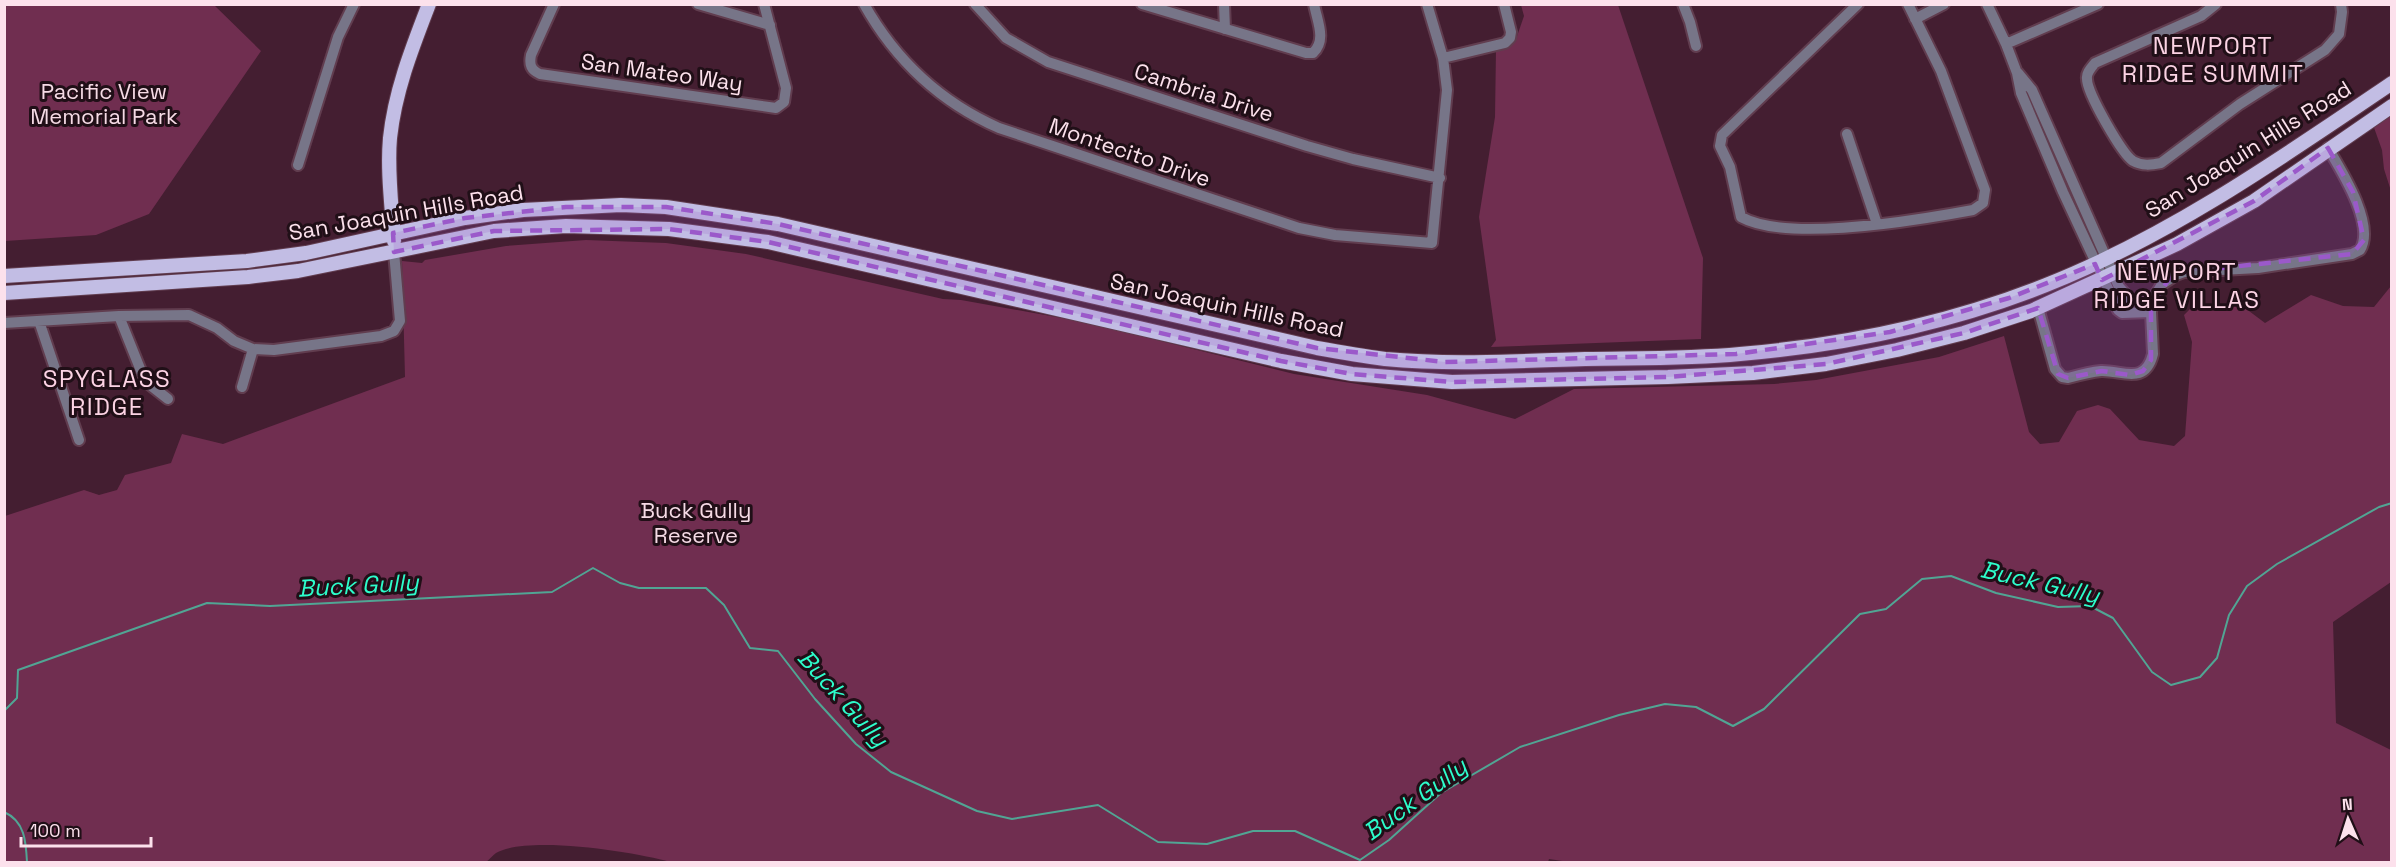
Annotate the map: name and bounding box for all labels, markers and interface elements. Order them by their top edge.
district label: NEWPORT RIDGE SUMMIT [2122,30,2304,89]
street label: San Mateo Way [579,47,745,97]
street label: Cambria Drive [1131,56,1277,128]
street label: San Joaquin Hills Road [2140,74,2356,224]
park label: Pacific View Memorial Park [30,77,178,130]
street label: Montecito Drive [1046,111,1214,193]
street label: San Joaquin Hills Road [287,178,525,246]
district label: NEWPORT RIDGE VILLAS [2094,256,2260,315]
street label: San Joaquin Hills Road [1108,267,1346,343]
district label: SPYGLASS RIDGE [43,363,171,422]
park label: Buck Gully Reserve [641,496,751,549]
water label: Buck Gully [1978,553,2104,611]
water label: Buck Gully [297,566,421,604]
water label: Buck Gully [791,643,896,754]
water label: Buck Gully [1357,750,1474,847]
north arrow [2318,789,2378,849]
text: N [2341,794,2353,815]
scale bar [21,810,152,848]
text: 100 m [30,819,81,842]

